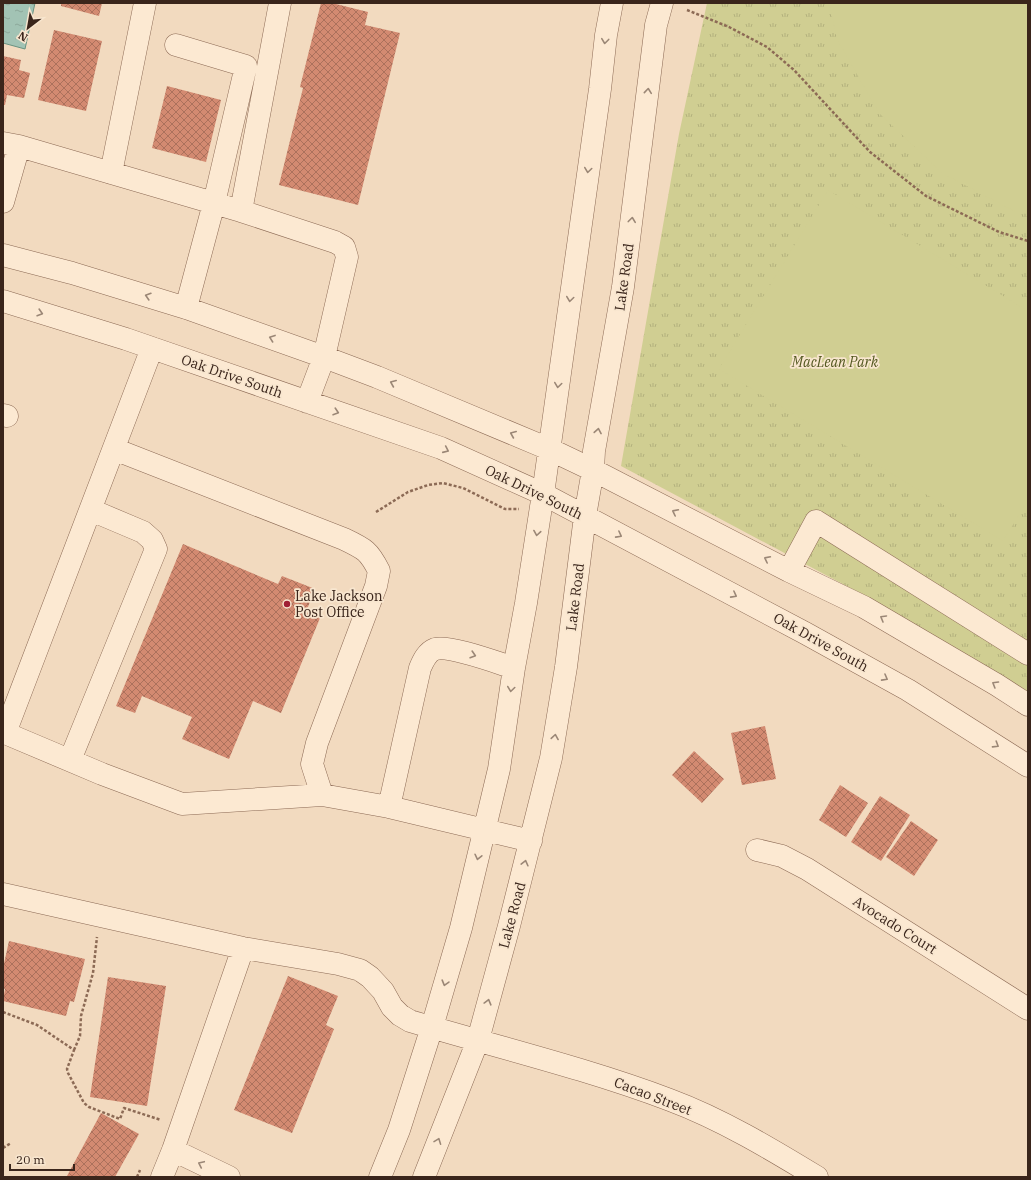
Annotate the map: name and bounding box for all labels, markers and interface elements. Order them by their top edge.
north arrow [8,8,48,48]
text: N [15,28,30,45]
one-way arrow [601,38,610,44]
one-way arrow [644,88,653,94]
one-way arrow [584,167,593,173]
one-way arrow [627,217,636,223]
street label: Lake Road [610,242,638,312]
one-way arrow [145,292,152,301]
one-way arrow [566,296,575,302]
one-way arrow [37,308,44,317]
one-way arrow [268,334,275,343]
street label: Oak Drive South [179,350,285,402]
park label: MacLean Park [791,353,879,371]
one-way arrow [390,380,397,388]
one-way arrow [554,382,563,388]
one-way arrow [332,408,339,416]
one-way arrow [593,428,601,434]
one-way arrow [510,431,517,439]
one-way arrow [442,446,449,454]
street label: Oak Drive South [482,461,586,523]
one-way arrow [671,509,679,516]
one-way arrow [533,530,542,536]
one-way arrow [615,530,622,537]
one-way arrow [764,557,771,564]
street label: Lake Road [562,562,588,632]
place label: Lake Jackson Post Office [295,587,383,621]
one-way arrow [730,590,737,598]
marker: Lake Jackson Post Office [282,599,292,609]
street label: Oak Drive South [770,608,872,676]
one-way arrow [880,615,887,622]
one-way arrow [470,650,477,659]
one-way arrow [881,673,888,680]
one-way arrow [992,681,999,689]
one-way arrow [507,686,516,692]
one-way arrow [550,733,559,740]
one-way arrow [992,741,999,748]
one-way arrow [474,854,482,860]
one-way arrow [520,860,529,867]
street label: Lake Road [494,879,530,950]
street label: Avocado Court [850,892,940,958]
one-way arrow [441,979,450,986]
one-way arrow [483,999,492,1006]
street label: Cacao Street [612,1073,695,1119]
one-way arrow [434,1137,442,1144]
scale bar [10,1146,74,1172]
text: 20 m [16,1152,45,1167]
one-way arrow [197,1161,205,1169]

